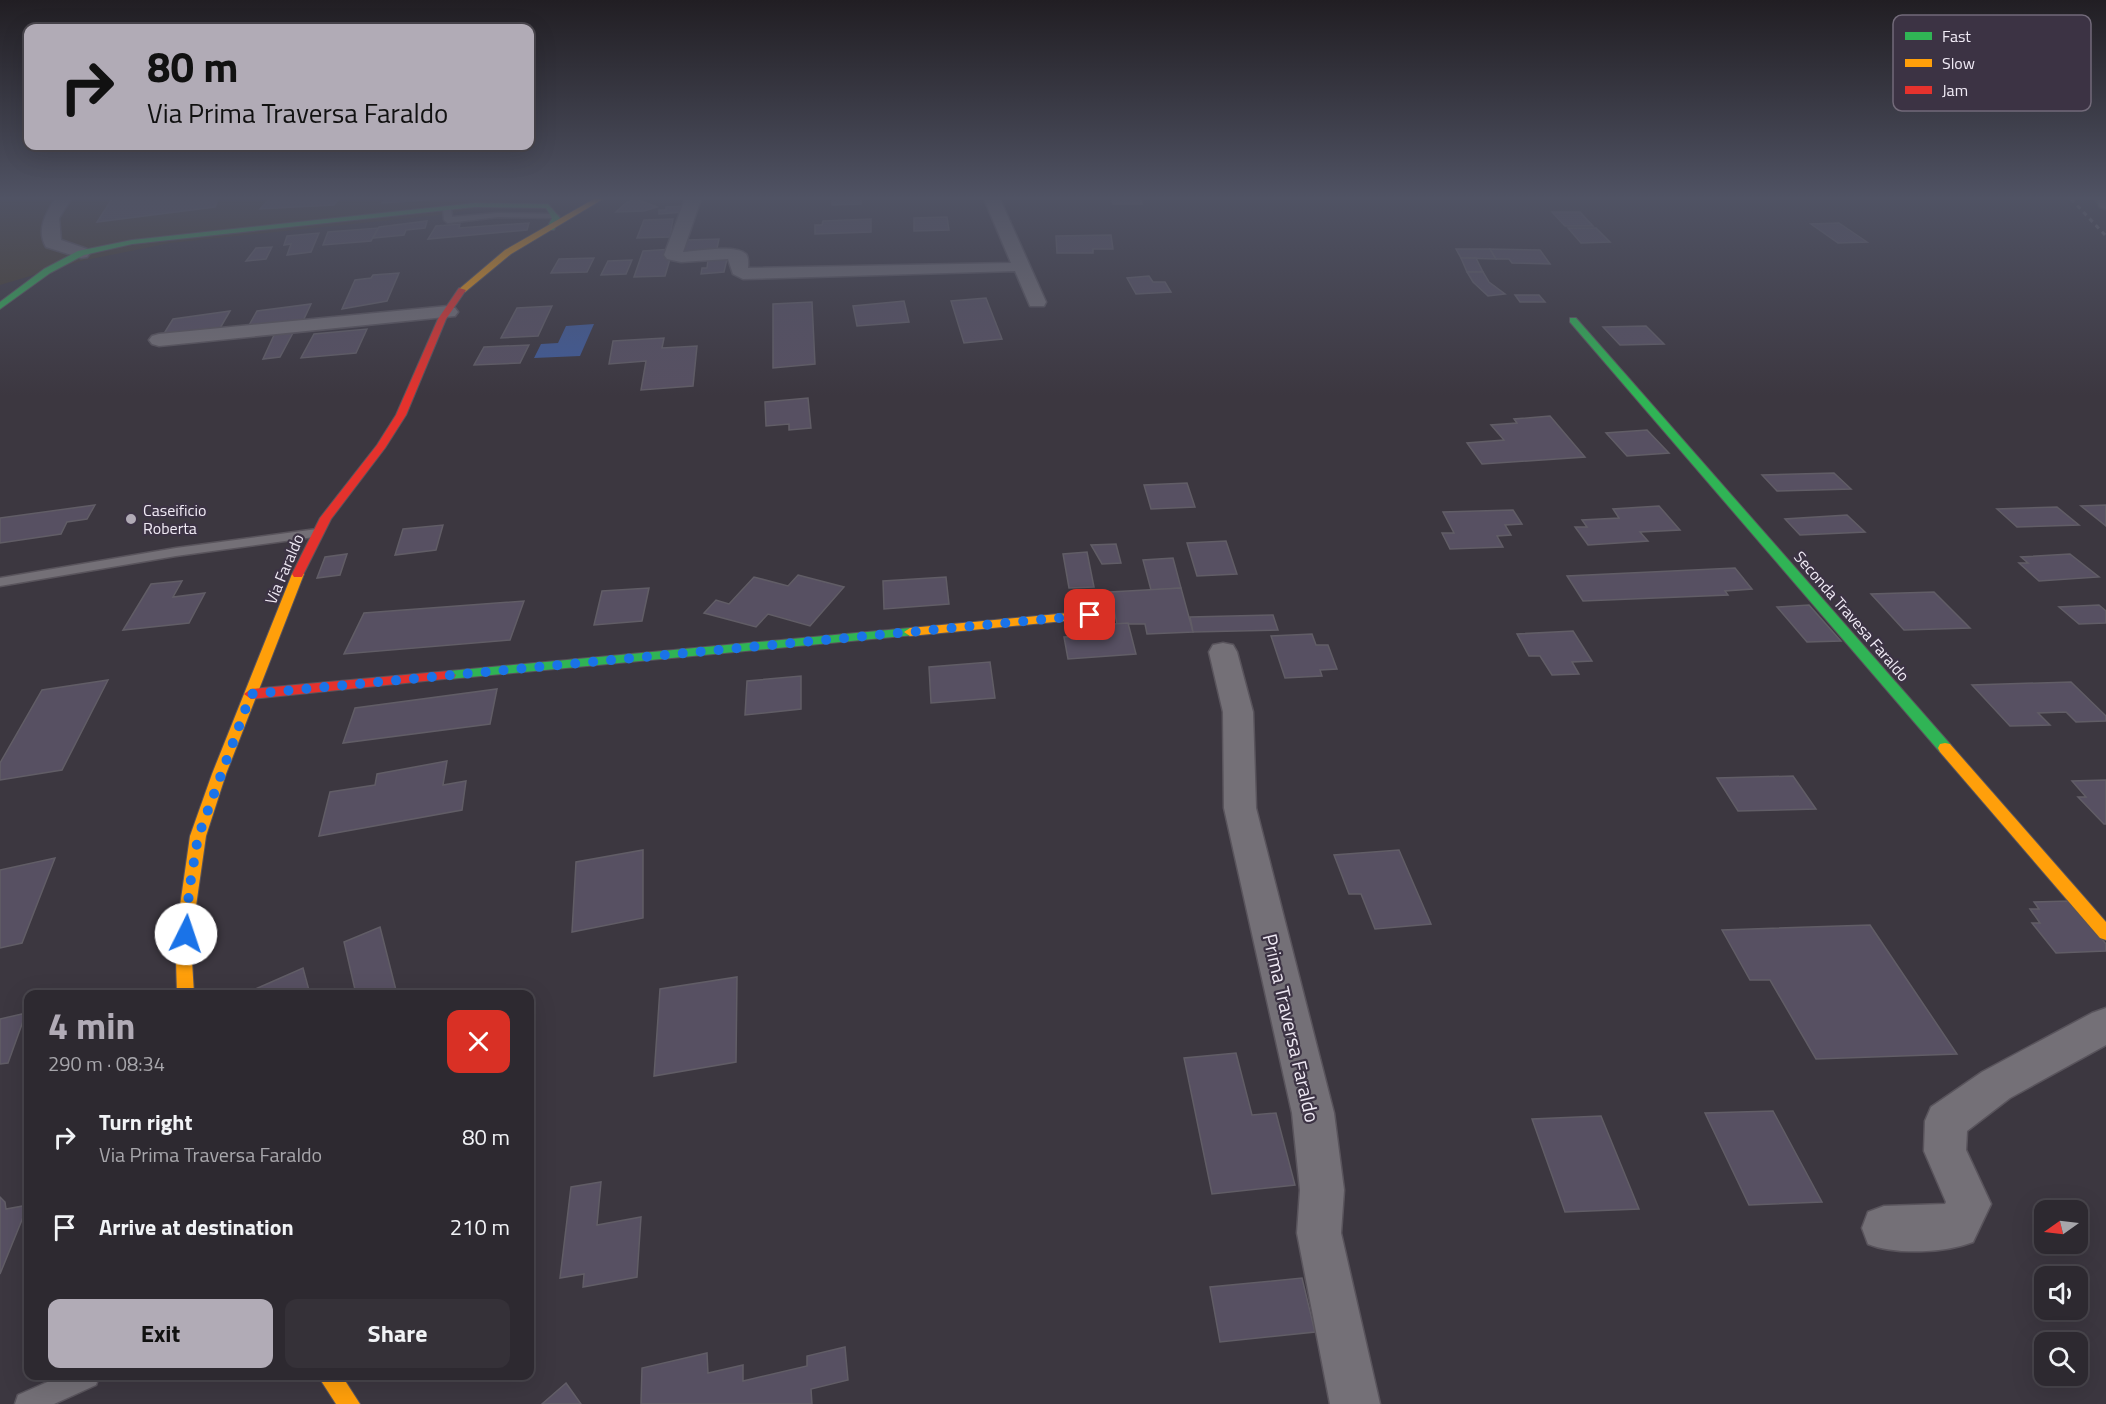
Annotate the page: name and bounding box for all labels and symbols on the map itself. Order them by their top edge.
legend [1893,15,2091,111]
text: Fast [1942,24,1971,48]
text: Slow [1942,51,1975,75]
text: Jam [1942,78,1968,102]
place label: Caseificio Roberta [143,498,206,540]
marker: Caseificio Roberta [124,512,138,526]
street label: Via Faraldo [258,530,310,608]
street label: Seconda Travesa Faraldo [1789,546,1915,686]
pin [1064,589,1115,640]
position arrow [154,902,218,966]
street label: Prima Traversa Faraldo [1255,931,1328,1125]
north arrow [2034,1200,2088,1254]

